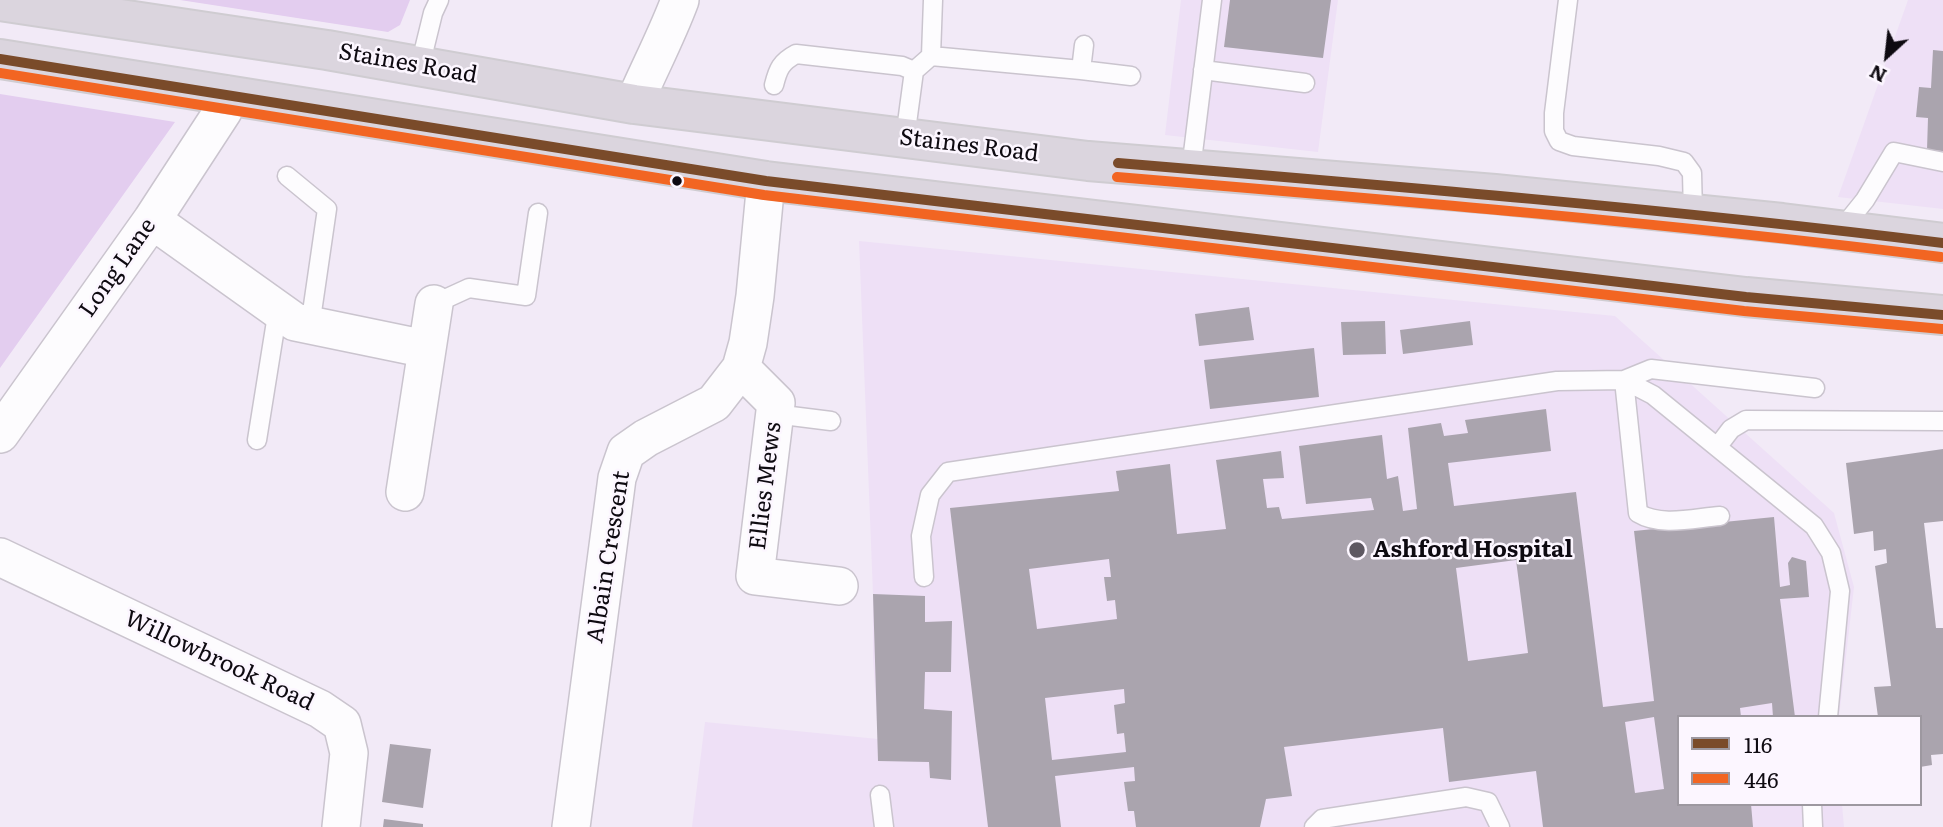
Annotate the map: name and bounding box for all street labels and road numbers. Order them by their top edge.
street label: Staines Road [337,38,479,90]
street label: Staines Road [898,124,1040,168]
street label: Long Lane [74,213,162,323]
street label: Ellies Mews [744,421,788,551]
street label: Albain Crescent [582,469,636,645]
street label: Willowbrook Road [120,605,318,717]

